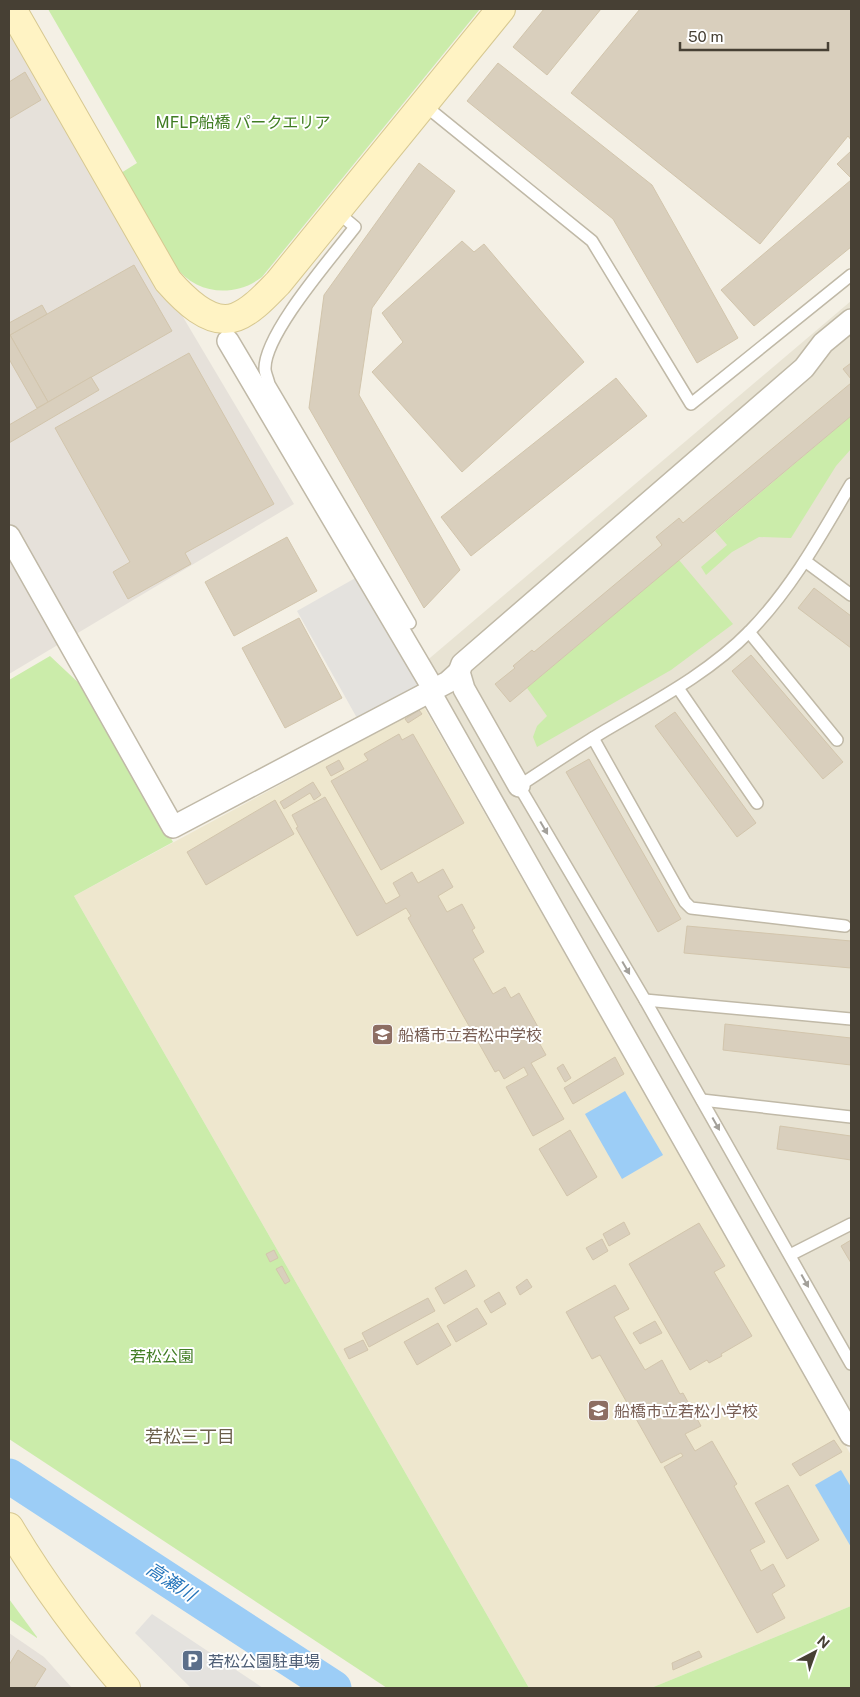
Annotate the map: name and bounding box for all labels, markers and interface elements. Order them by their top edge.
scale bar [680,20,828,52]
text: 50 m [688,28,723,45]
park label: MFLP船橋 パークエリア [156,113,330,132]
one-way arrow [539,822,548,835]
one-way arrow [622,962,631,975]
school or university icon: 船橋市立若松中学校 [370,1023,394,1047]
place label: 船橋市立若松中学校 [398,1026,542,1045]
one-way arrow [712,1117,720,1132]
one-way arrow [800,1274,809,1288]
park label: 若松公園 [130,1347,194,1366]
school or university icon: 船橋市立若松小学校 [586,1399,610,1423]
place label: 船橋市立若松小学校 [614,1402,758,1421]
district label: 若松三丁目 [145,1426,235,1447]
water label: 高瀬川 [143,1558,201,1606]
north arrow [790,1627,840,1677]
text: N [814,1633,833,1652]
parking icon: 若松公園駐車場 [180,1649,204,1673]
place label: 若松公園駐車場 [208,1652,320,1671]

